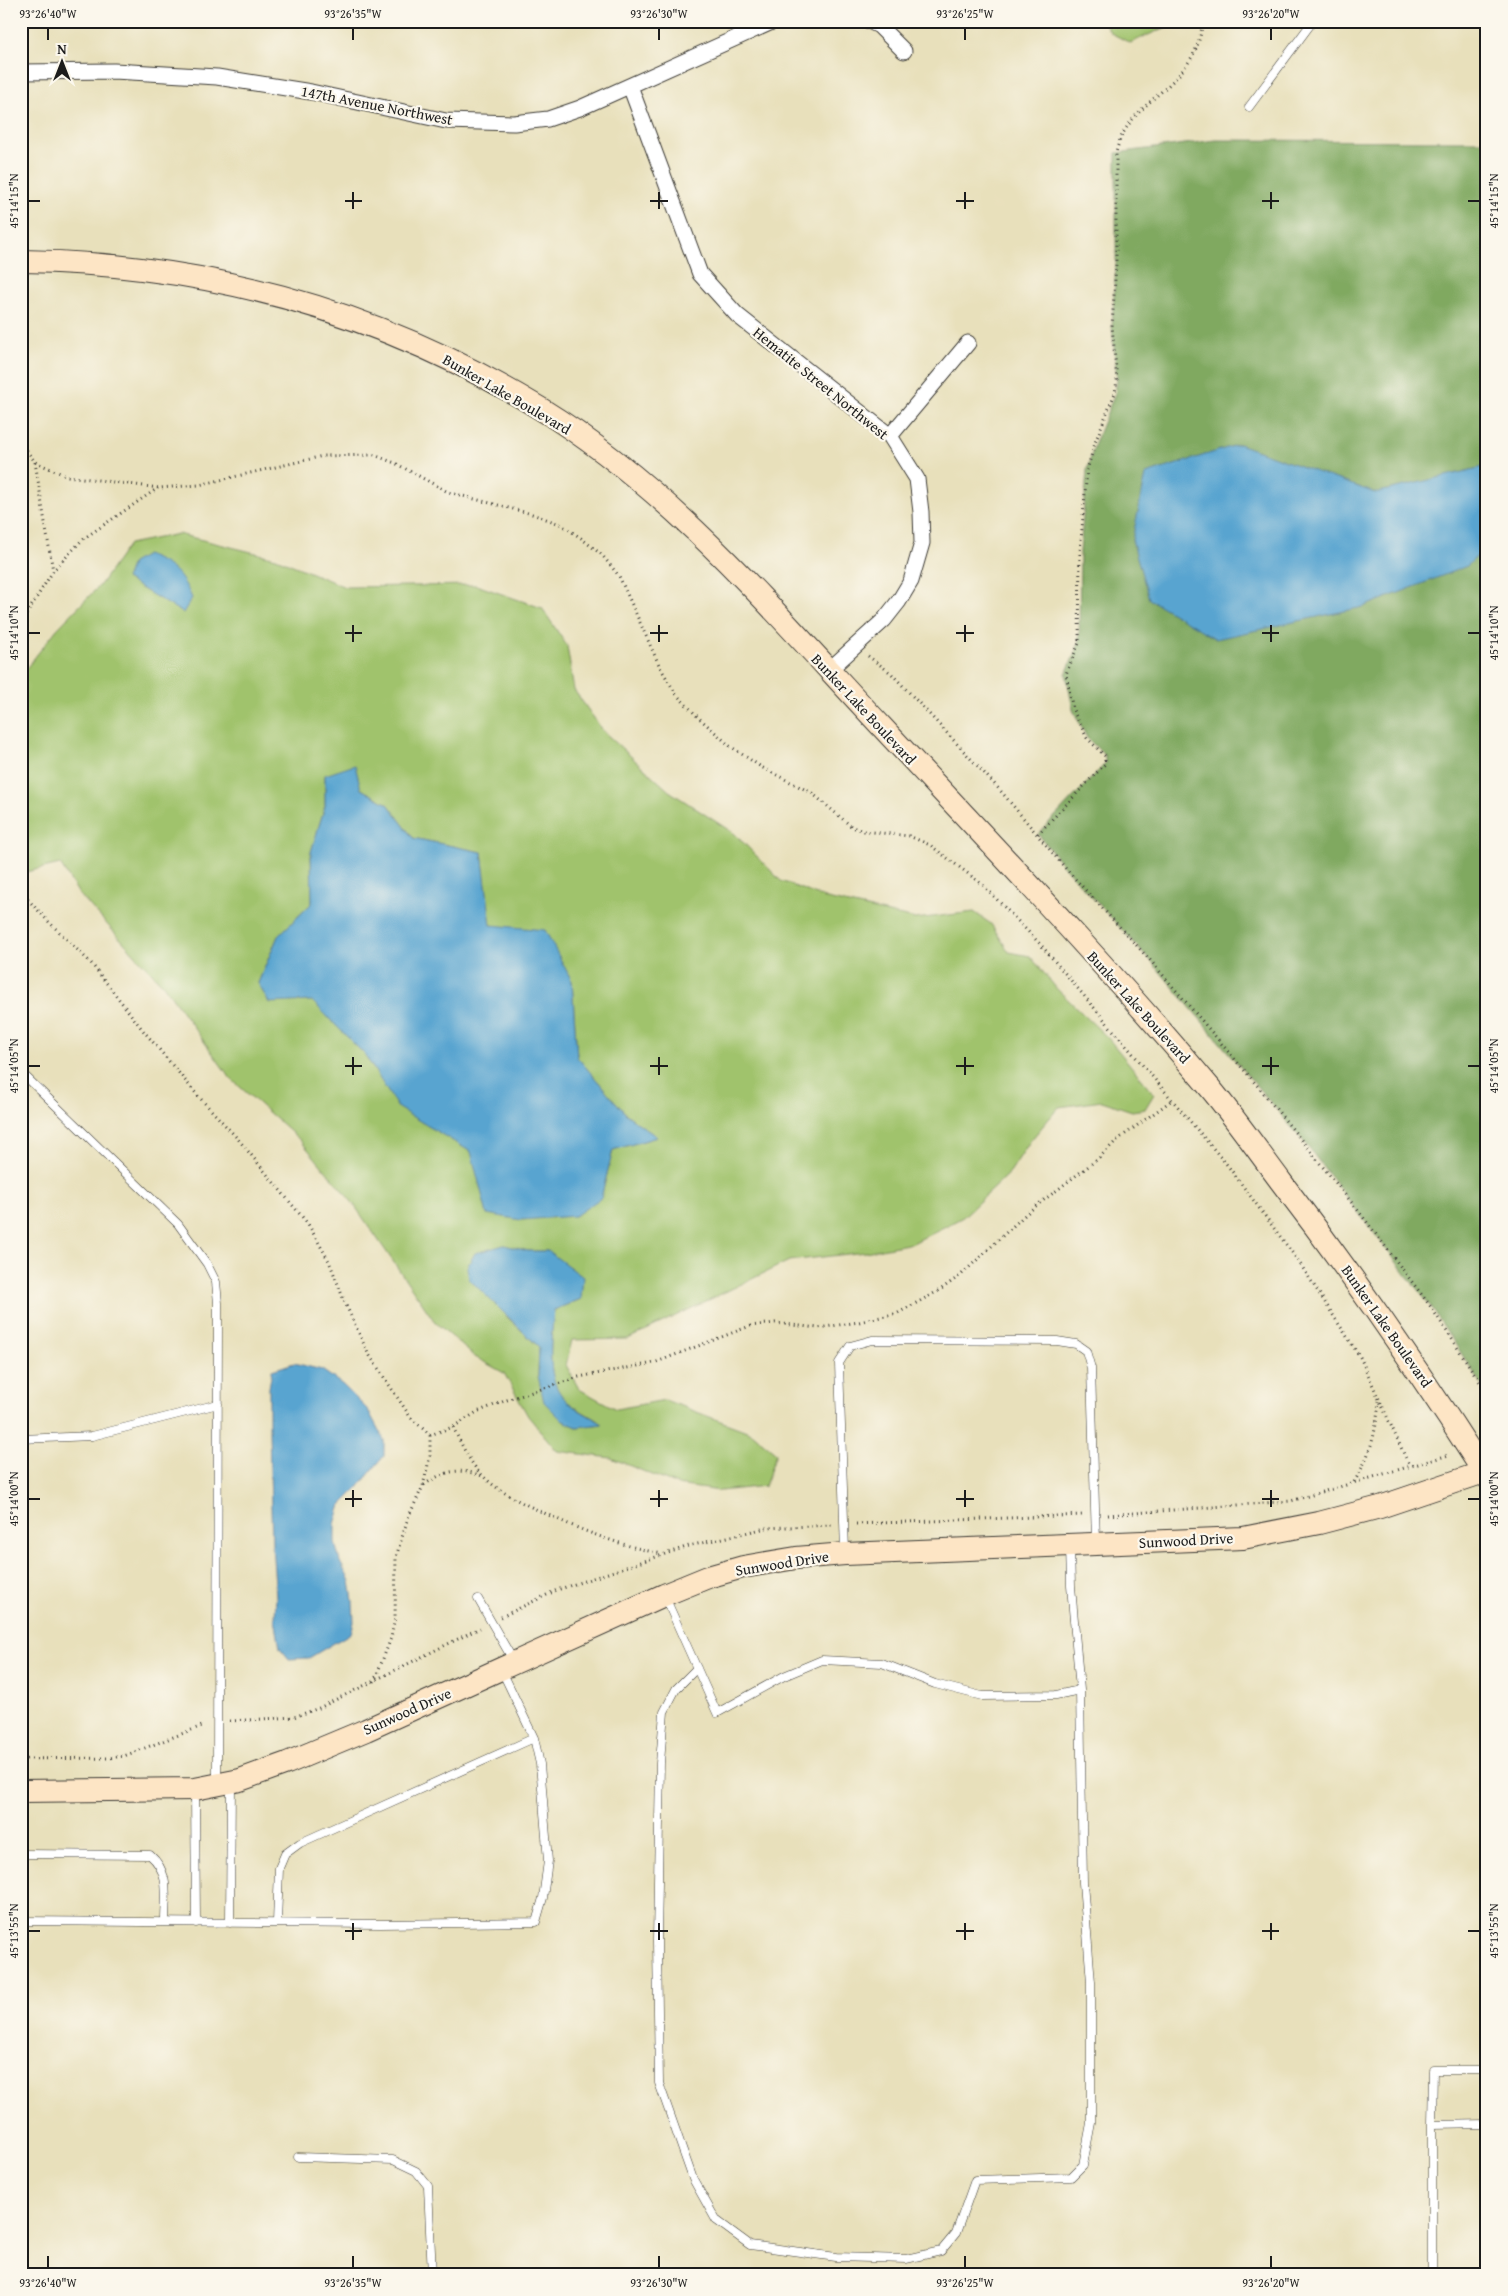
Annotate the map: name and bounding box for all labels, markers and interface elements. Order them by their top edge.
text: 93°26'40"W [19,5,78,22]
text: 93°26'35"W [324,5,383,22]
text: 93°26'30"W [630,5,689,22]
text: 93°26'25"W [936,5,995,22]
text: 93°26'20"W [1242,5,1301,22]
north arrow [38,38,88,88]
text: N [57,39,67,59]
street label: 147th Avenue Northwest [299,80,455,130]
text: 45°14'15"N [5,173,22,229]
text: 45°14'15"N [1485,173,1502,229]
street label: Hematite Street Northwest [749,322,894,445]
street label: Bunker Lake Boulevard [439,349,575,439]
text: 45°14'10"N [5,605,22,661]
text: 45°14'10"N [1485,605,1502,661]
street label: Bunker Lake Boulevard [807,649,921,769]
street label: Bunker Lake Boulevard [1083,946,1195,1068]
text: 45°14'05"N [5,1038,22,1094]
text: 45°14'05"N [1485,1038,1502,1094]
street label: Bunker Lake Boulevard [1337,1261,1437,1391]
text: 45°14'00"N [5,1471,22,1527]
text: 45°14'00"N [1485,1471,1502,1527]
street label: Sunwood Drive [1138,1527,1234,1553]
street label: Sunwood Drive [734,1545,830,1581]
street label: Sunwood Drive [360,1682,454,1740]
text: 45°13'55"N [5,1903,22,1959]
text: 45°13'55"N [1485,1903,1502,1959]
text: 93°26'40"W [19,2274,78,2291]
text: 93°26'35"W [324,2274,383,2291]
text: 93°26'30"W [630,2274,689,2291]
text: 93°26'25"W [936,2274,995,2291]
text: 93°26'20"W [1242,2274,1301,2291]

